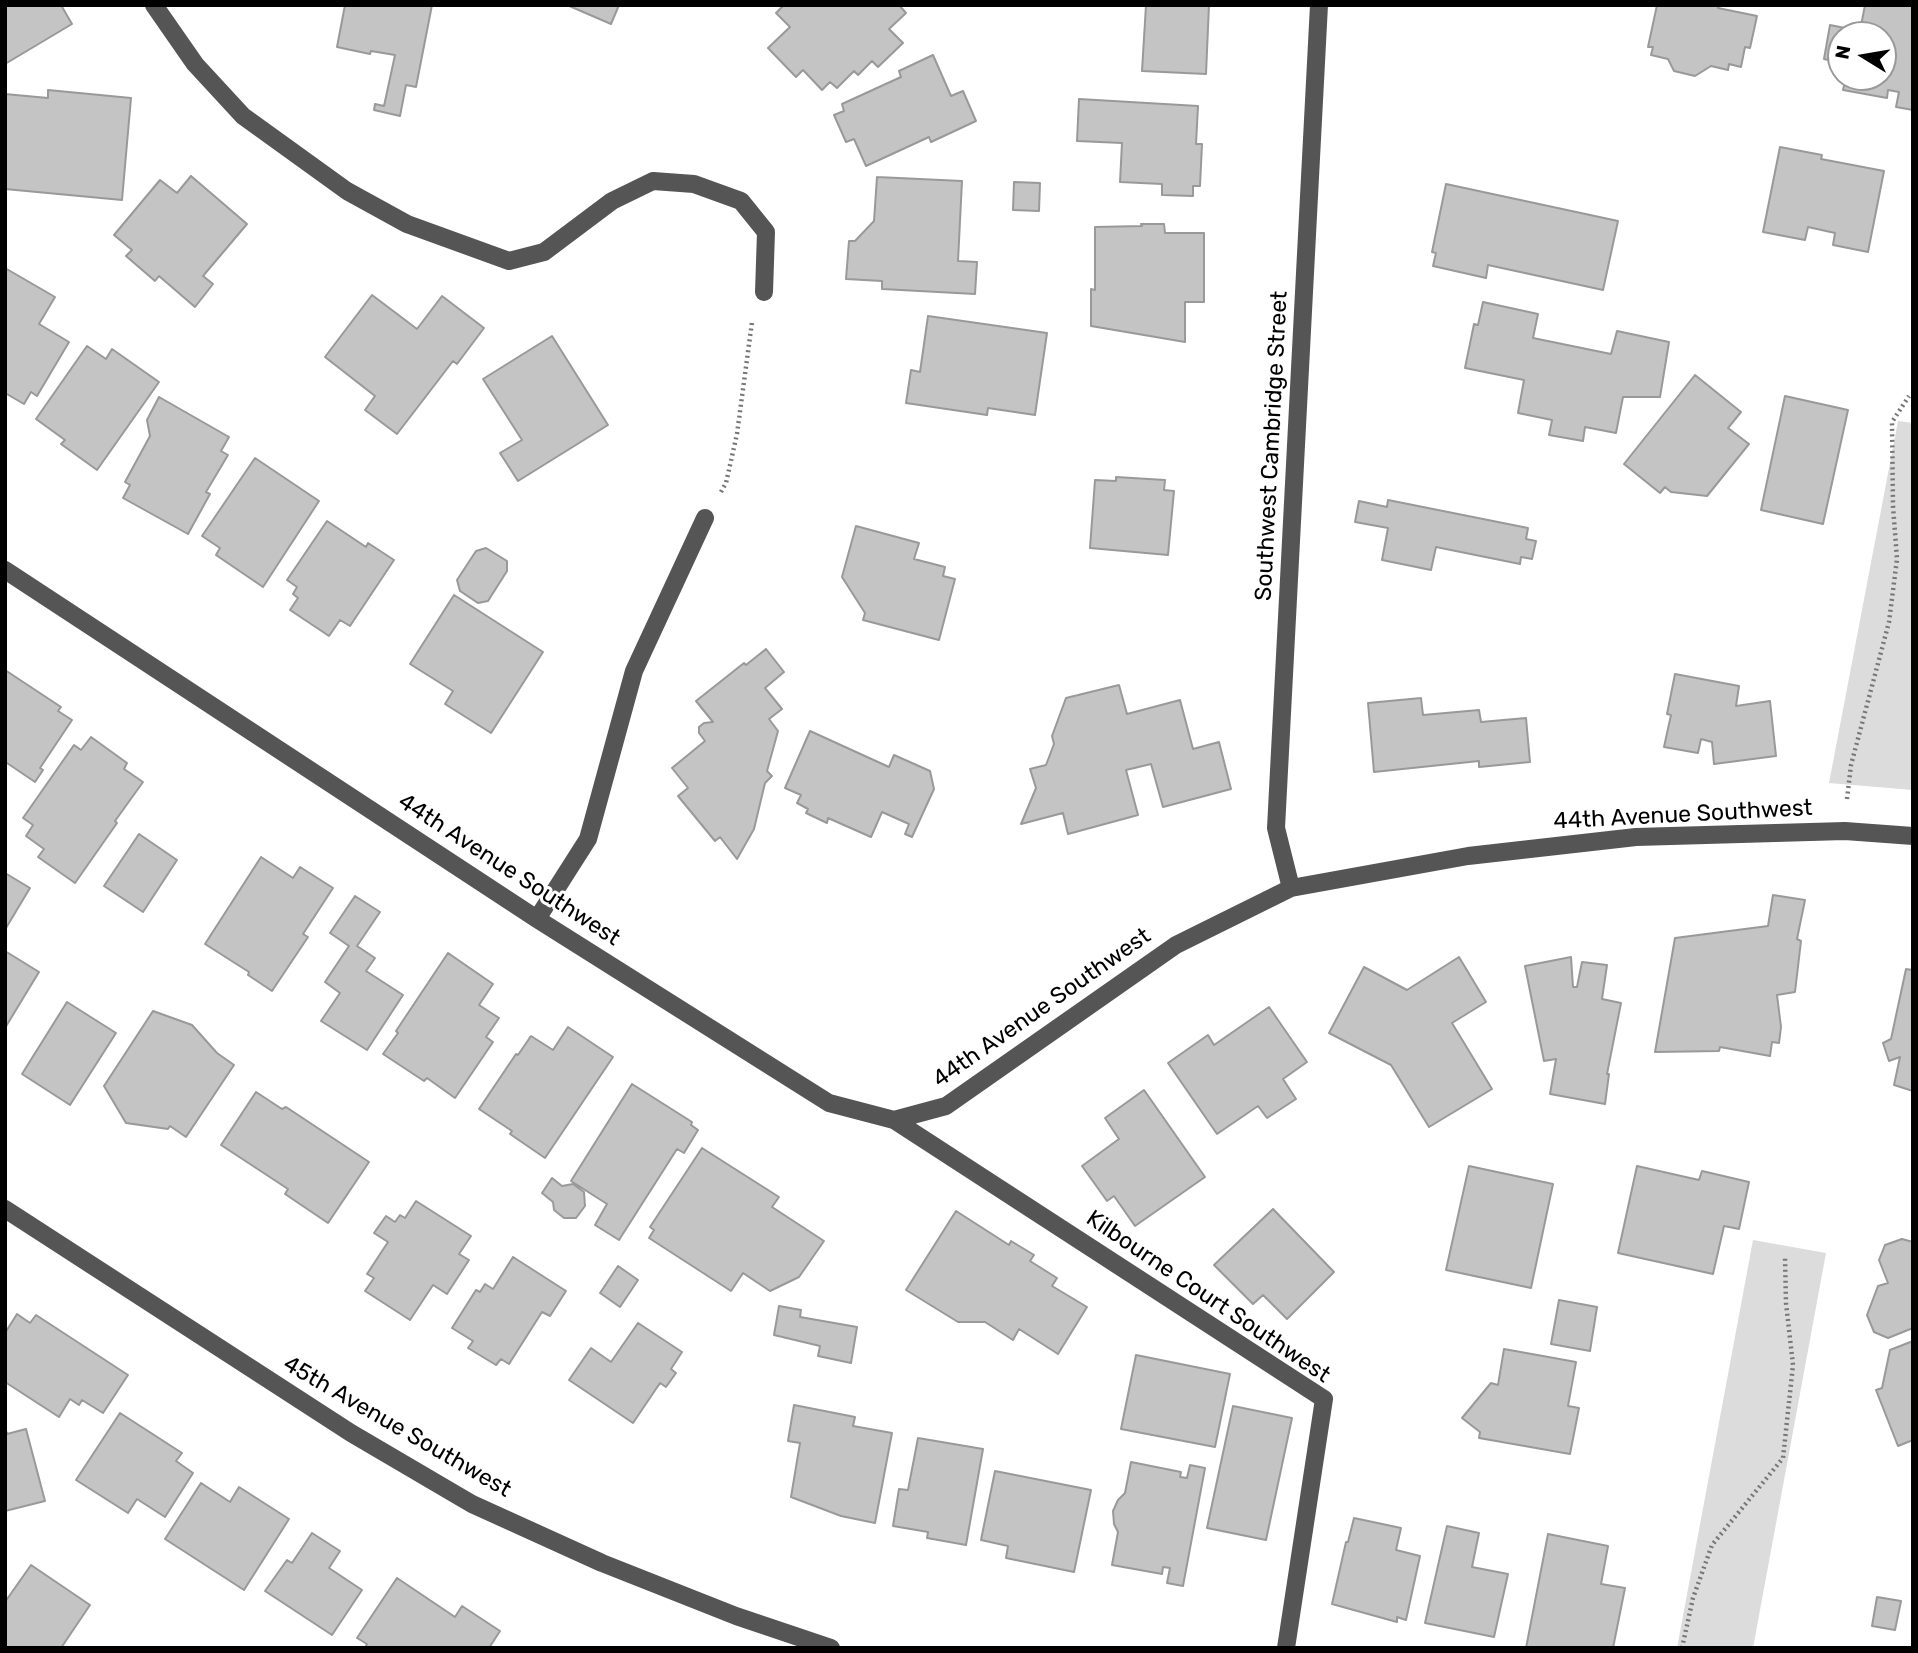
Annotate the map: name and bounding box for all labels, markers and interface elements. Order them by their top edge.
north arrow [1827,21,1897,91]
text: N [1830,43,1855,61]
street label: Southwest Cambridge Street [1250,290,1294,602]
street label: 44th Avenue Southwest [393,788,625,952]
street label: 44th Avenue Southwest [1553,794,1813,836]
street label: 44th Avenue Southwest [928,922,1156,1094]
street label: Kilbourne Court Southwest [1081,1205,1335,1389]
street label: 45th Avenue Southwest [278,1350,516,1504]

